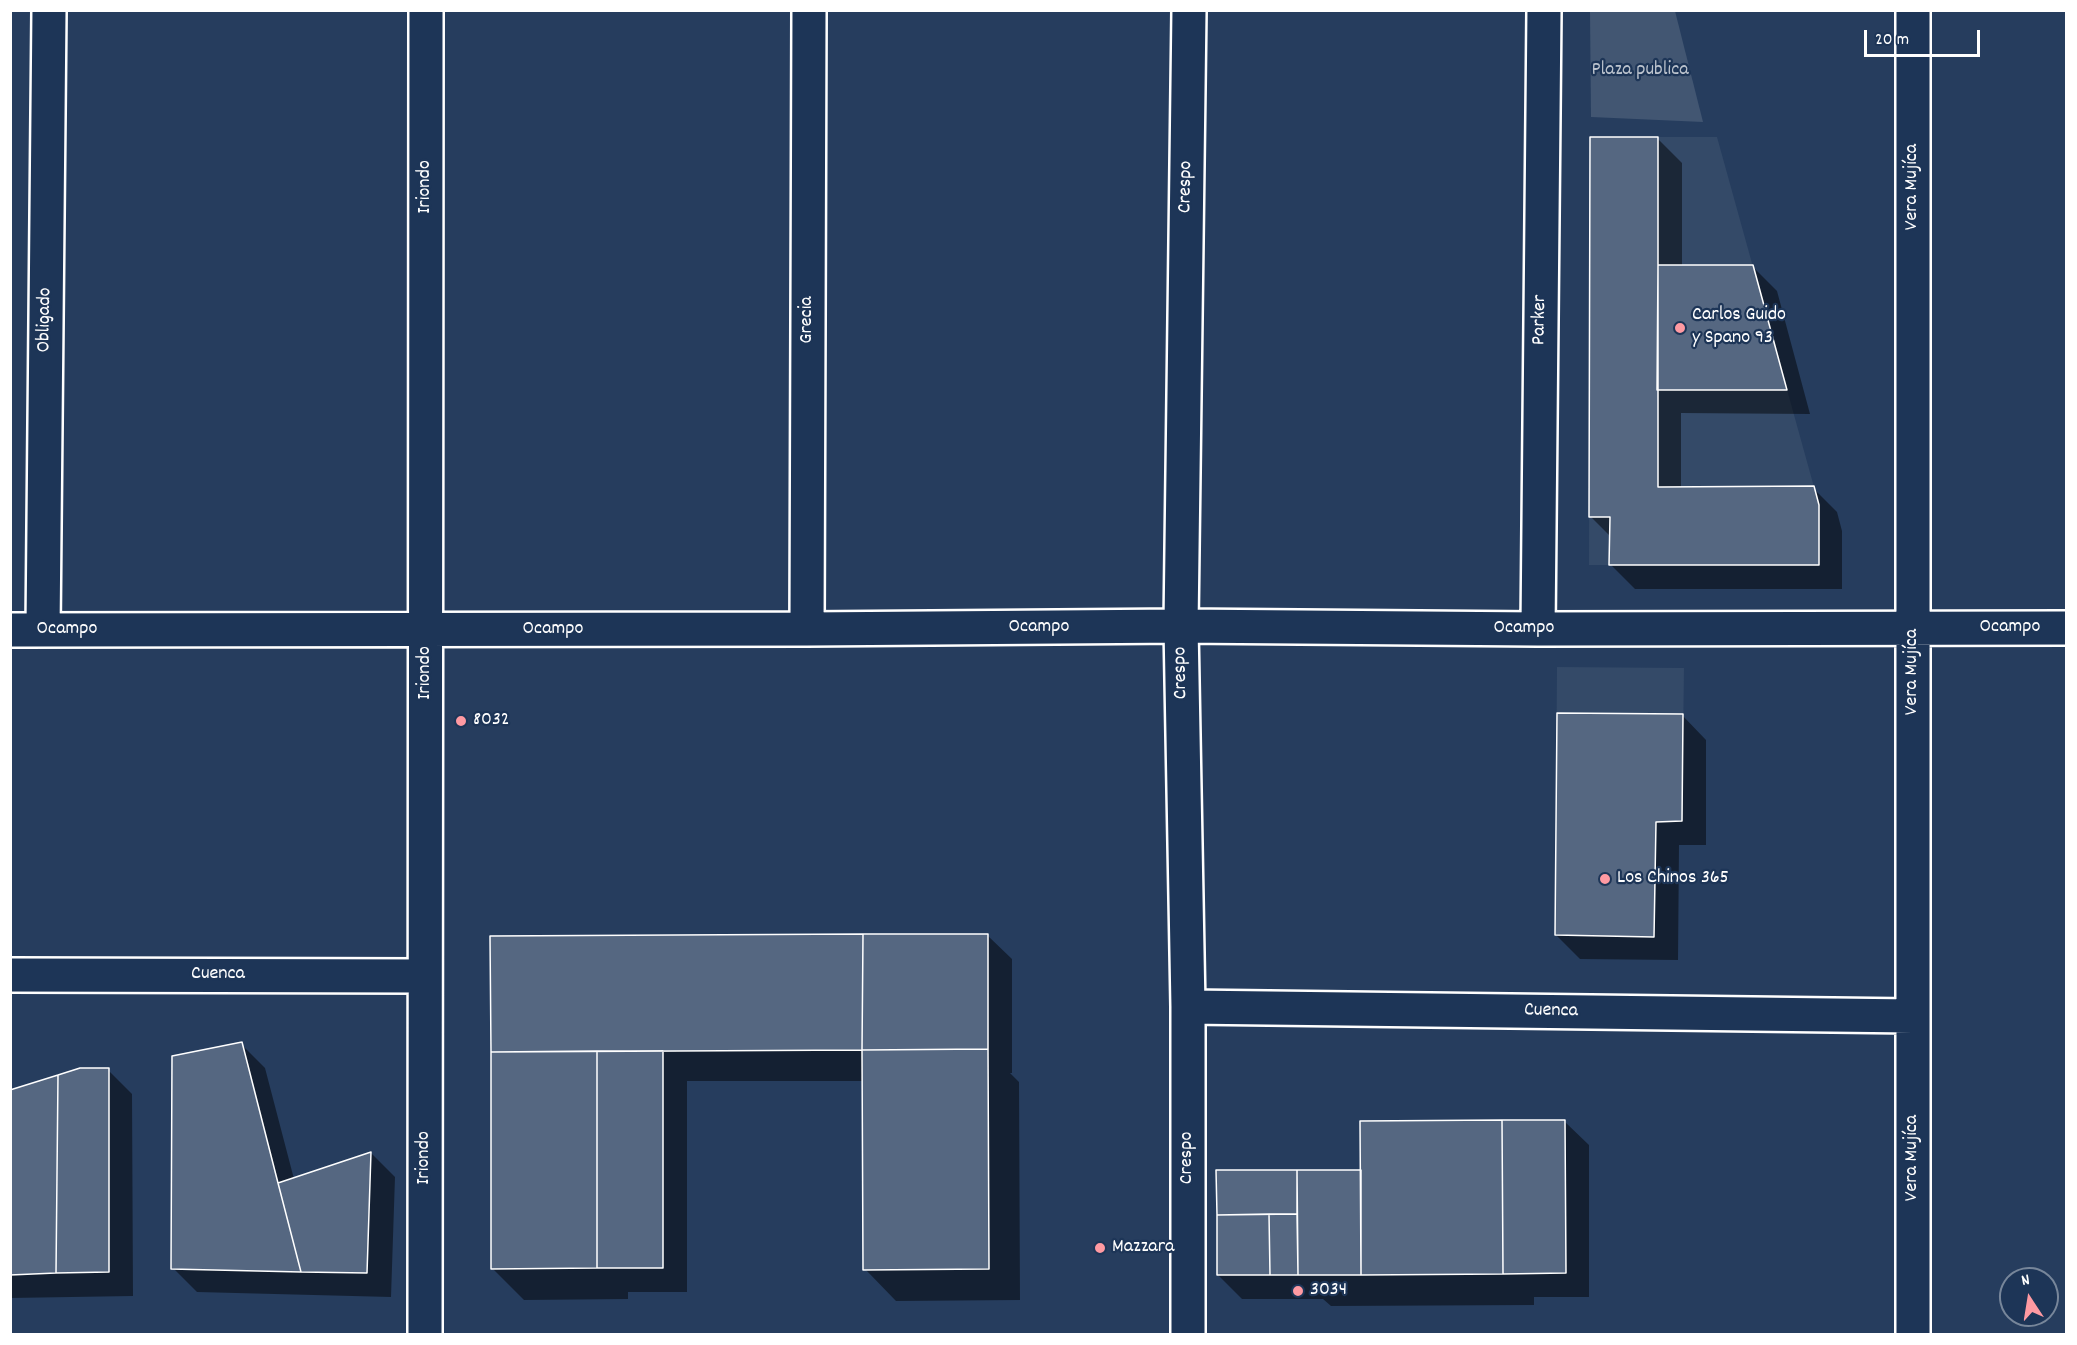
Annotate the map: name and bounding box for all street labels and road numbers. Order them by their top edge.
street label: Vera Mujíca [1901,144,1925,230]
street label: Iriondo [414,160,438,214]
street label: Crespo [1175,160,1199,214]
street label: Obligado [33,287,59,353]
street label: Parker [1529,295,1553,345]
street label: Grecia [796,296,820,344]
street label: Ocampo [1009,616,1069,640]
street label: Ocampo [1980,616,2040,640]
street label: Ocampo [1494,617,1554,641]
street label: Ocampo [37,618,97,642]
street label: Ocampo [523,618,583,642]
street label: Vera Mujíca [1901,629,1925,715]
street label: Iriondo [414,646,438,700]
street label: Crespo [1170,646,1194,700]
street label: Cuenca [191,963,245,987]
street label: Cuenca [1524,1000,1578,1024]
street label: Vera Mujíca [1901,1115,1925,1201]
street label: Iriondo [413,1131,437,1185]
street label: Crespo [1176,1132,1200,1184]

